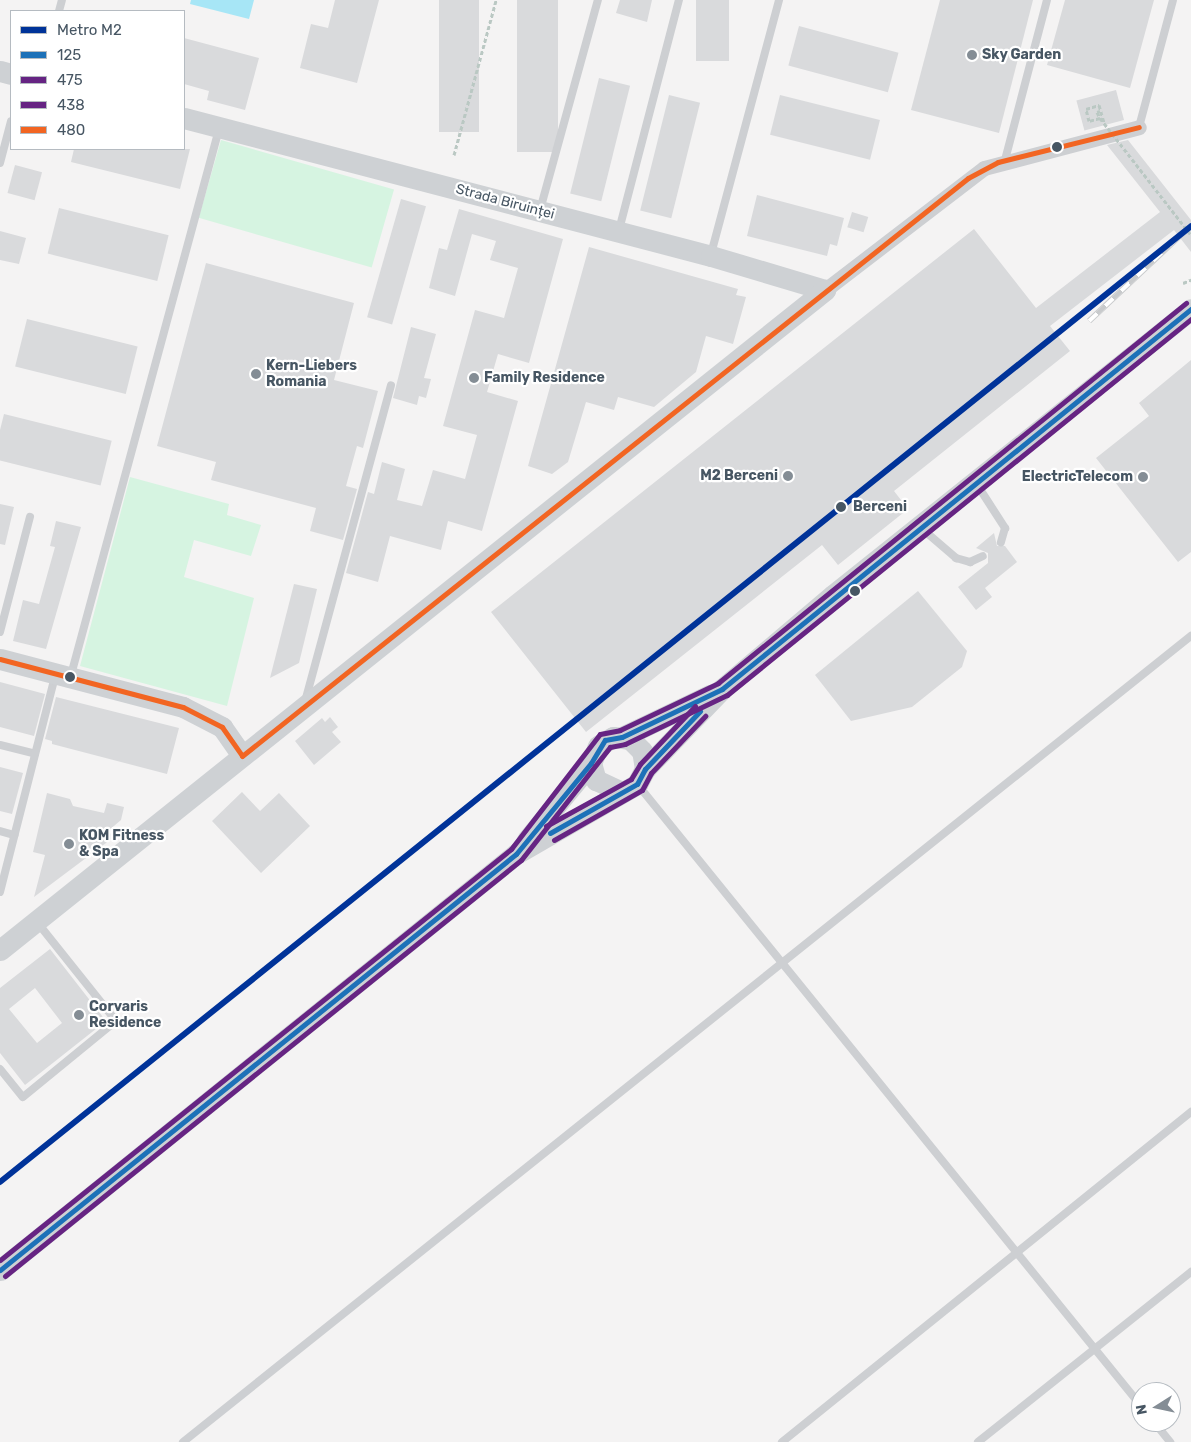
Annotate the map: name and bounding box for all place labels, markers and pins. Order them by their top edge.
place label: Sky Garden [982,47,1062,63]
marker: Sky Garden [966,49,978,61]
unlabelled marker [1052,142,1062,152]
place label: Kern-Liebers Romania [266,358,357,391]
marker: Kern-Liebers Romania [250,368,262,380]
place label: Family Residence [484,370,605,386]
marker: Family Residence [468,372,480,384]
place label: M2 Berceni [700,468,778,484]
place label: ElectricTelecom [1022,469,1133,485]
marker: M2 Berceni [782,470,794,482]
marker: ElectricTelecom [1137,471,1149,483]
marker: Berceni [833,499,849,515]
place label: Berceni [853,499,907,515]
unlabelled marker [850,586,860,596]
unlabelled marker [65,672,75,682]
place label: KOM Fitness & Spa [79,828,164,860]
marker: KOM Fitness & Spa [63,838,75,850]
place label: Corvaris Residence [89,999,161,1032]
marker: Corvaris Residence [73,1009,85,1021]

